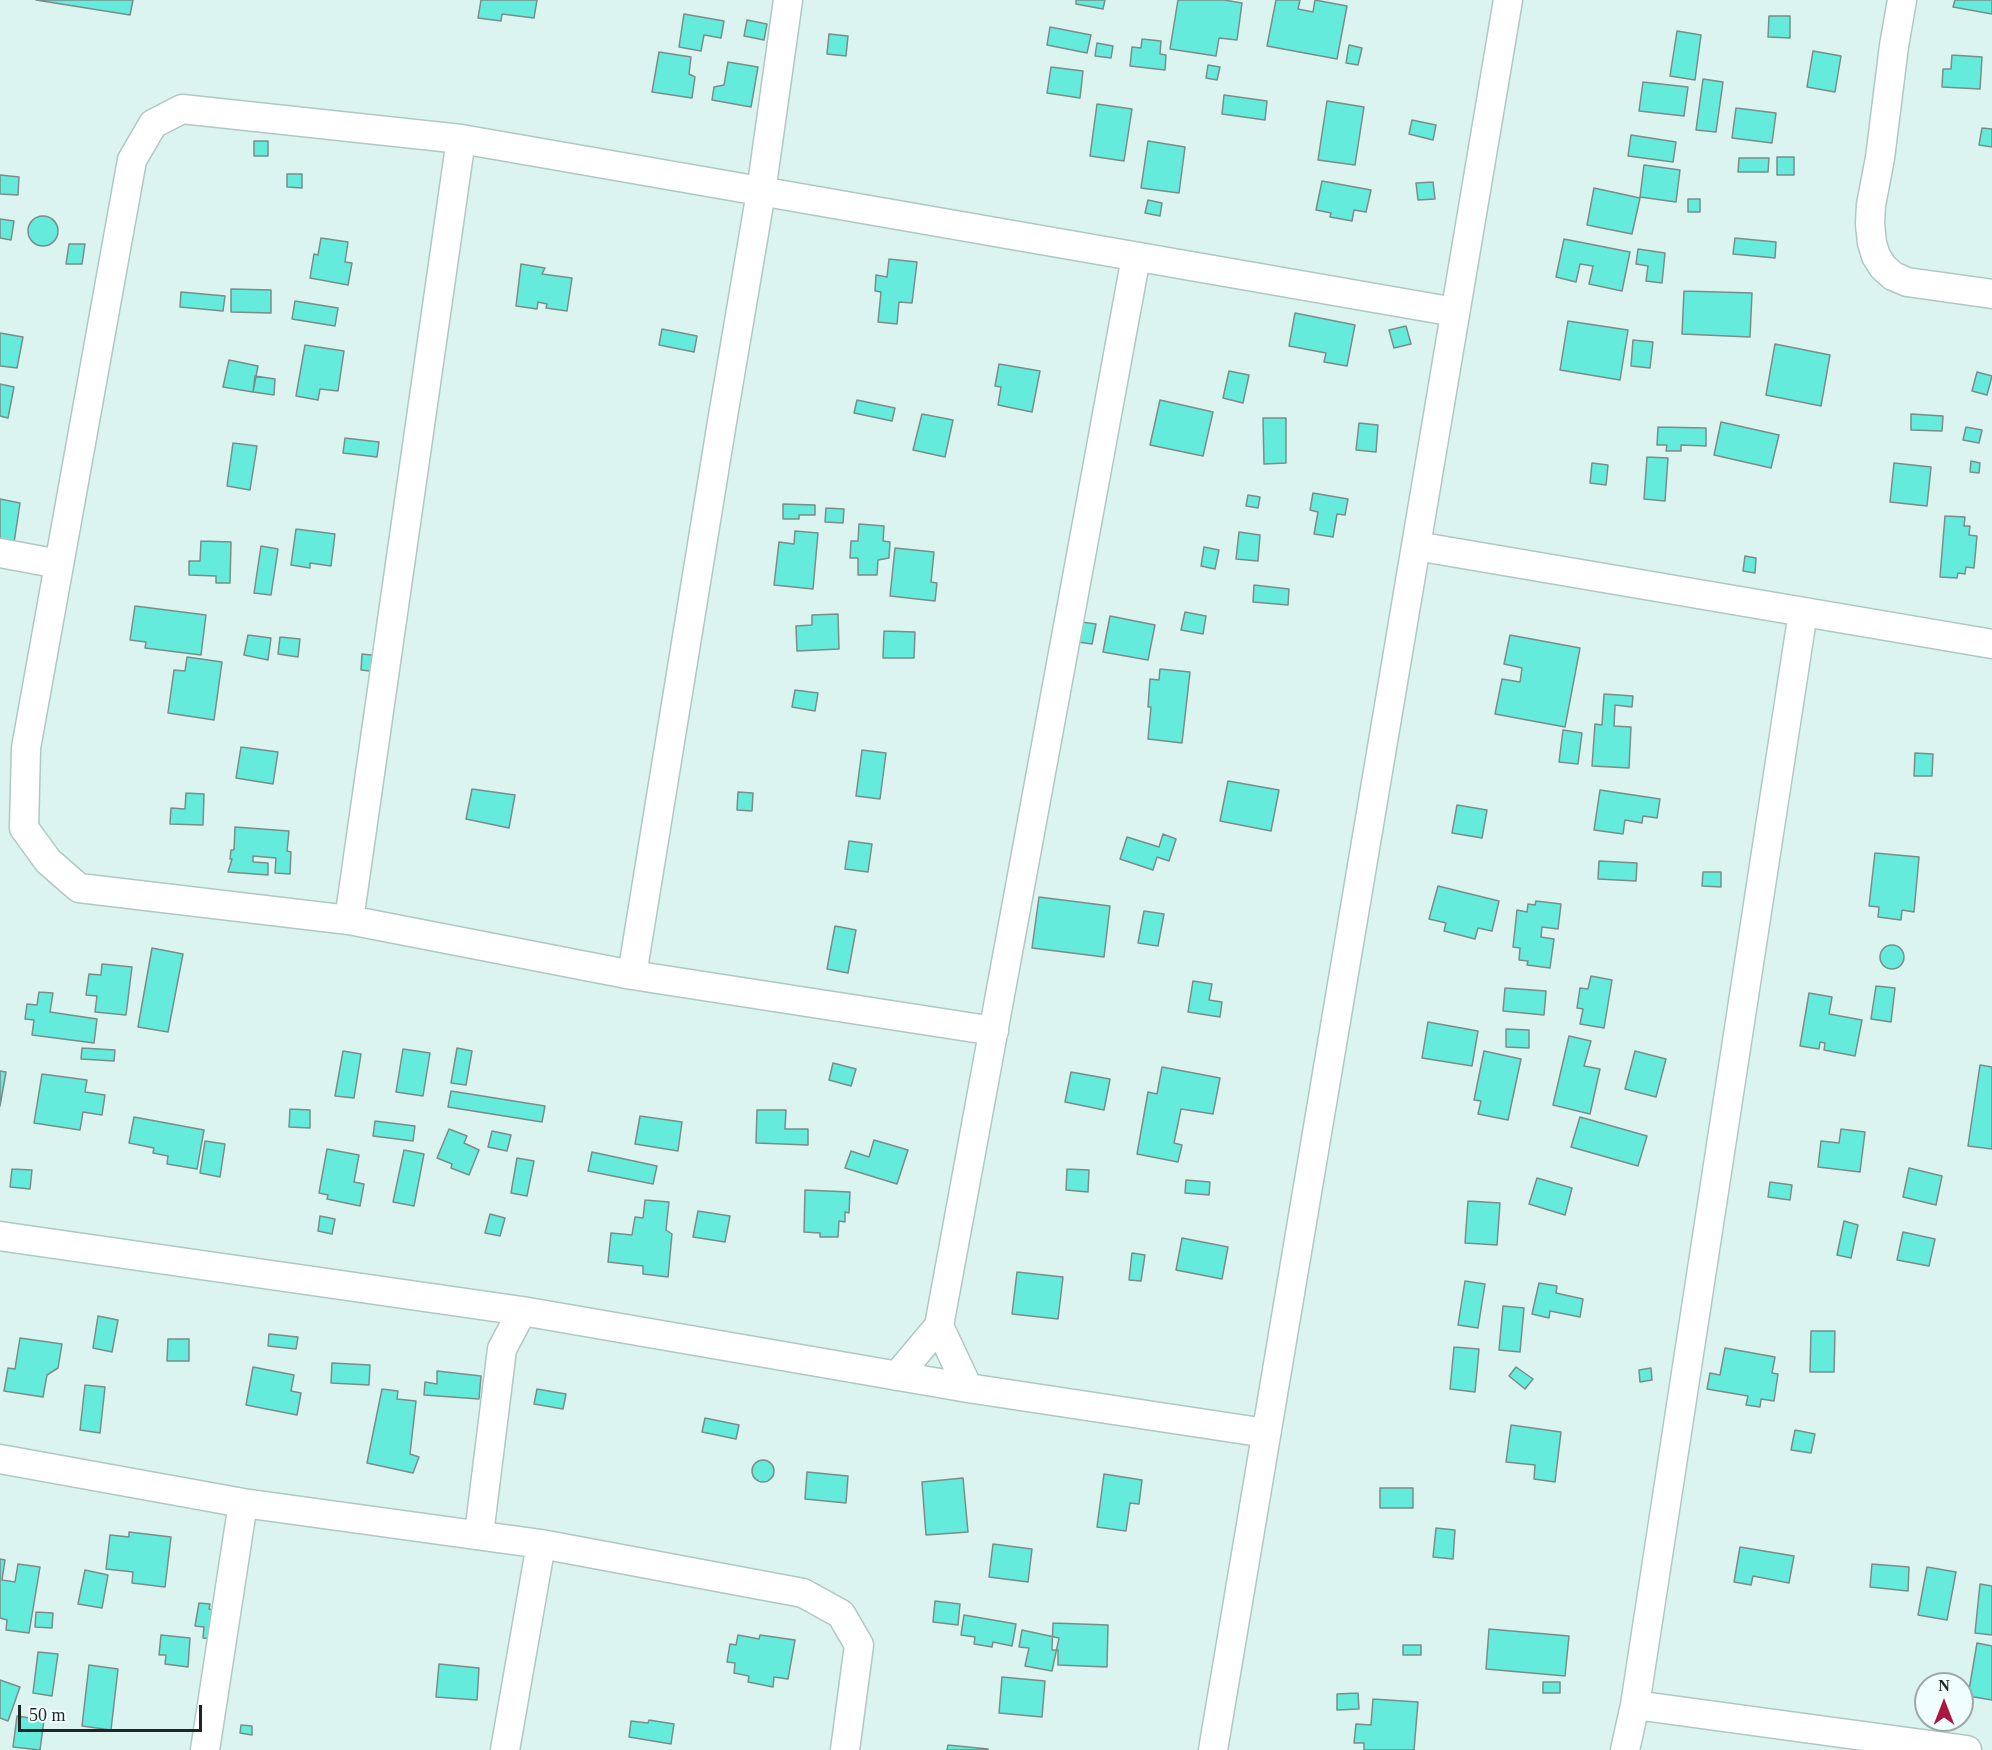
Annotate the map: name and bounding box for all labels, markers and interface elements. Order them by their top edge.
north arrow [1914,1672,1974,1732]
text: N [1938,1677,1950,1694]
scale bar [21,1693,206,1731]
text: 50 m [29,1705,66,1725]

